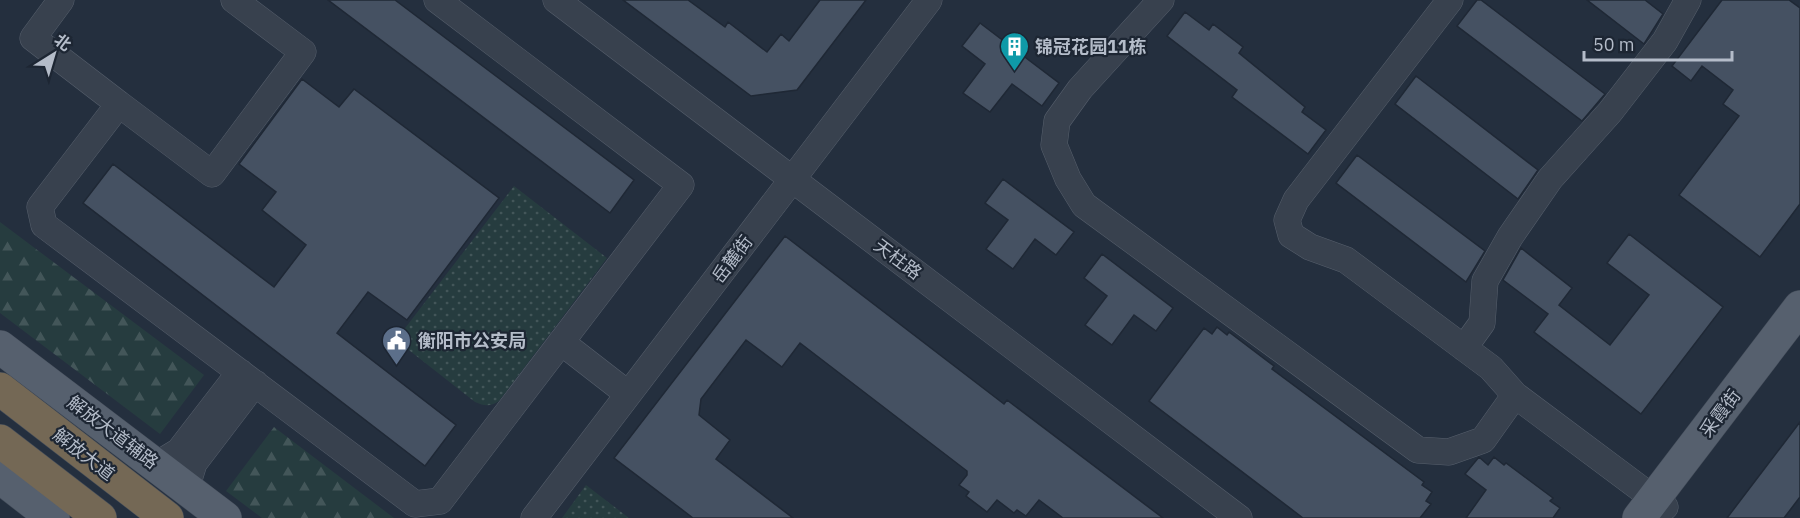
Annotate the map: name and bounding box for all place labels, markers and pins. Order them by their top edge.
building icon: 锦冠花园11栋 [998,30,1030,72]
place label: 锦冠花园11栋 [1035,35,1147,58]
public building icon: 衡阳市公安局 [381,324,413,366]
place label: 衡阳市公安局 [418,329,526,352]

